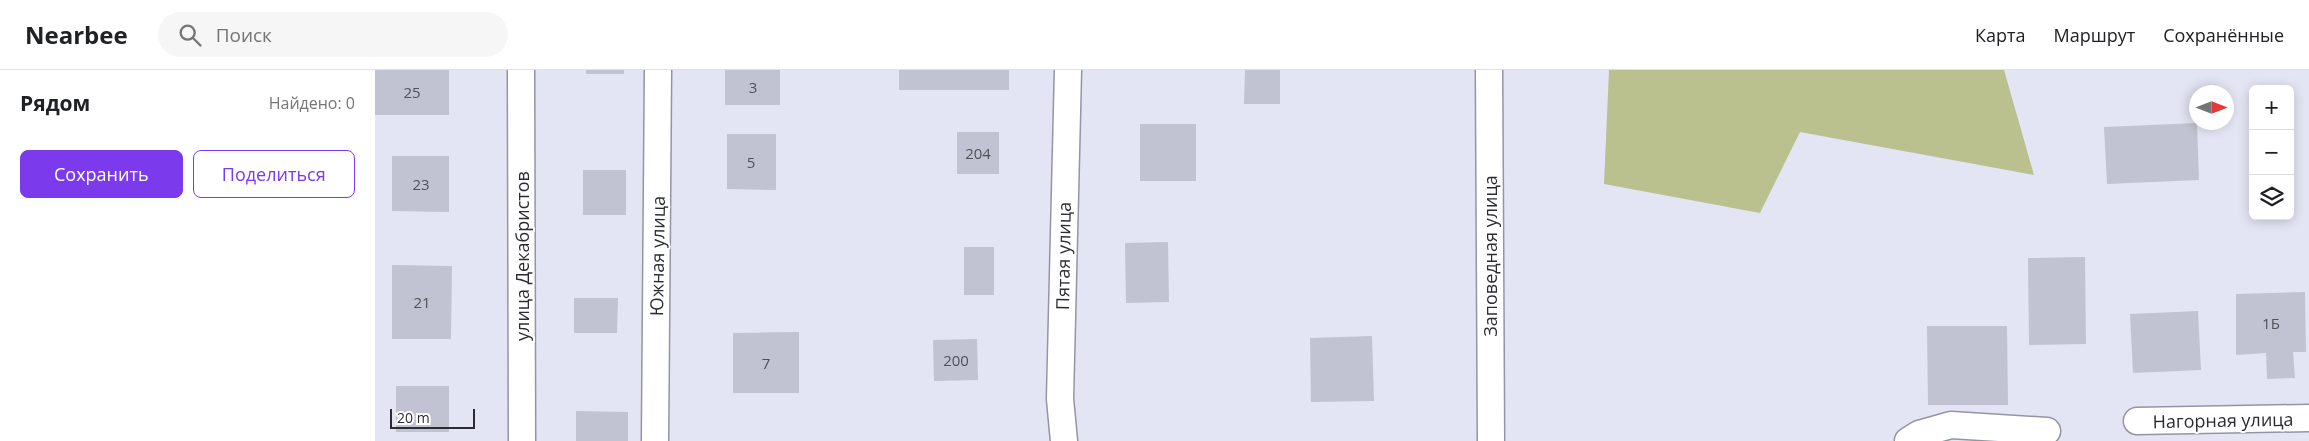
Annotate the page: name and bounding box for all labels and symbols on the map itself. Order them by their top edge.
house number: 3 [749,77,757,97]
house number: 25 [403,82,421,102]
north arrow [2189,85,2234,130]
house number: 204 [965,143,991,163]
house number: 5 [747,152,755,172]
street label: улица Декабристов [510,171,534,341]
house number: 23 [412,174,430,194]
street label: Заповедная улица [1478,175,1502,337]
street label: Южная улица [644,196,670,316]
street label: Пятая улица [1050,202,1076,310]
house number: 21 [413,292,431,312]
house number: 1Б [2262,313,2280,333]
house number: 200 [943,350,969,370]
house number: 7 [762,353,770,373]
scale bar [390,406,475,429]
street label: Нагорная улица [2152,407,2294,433]

